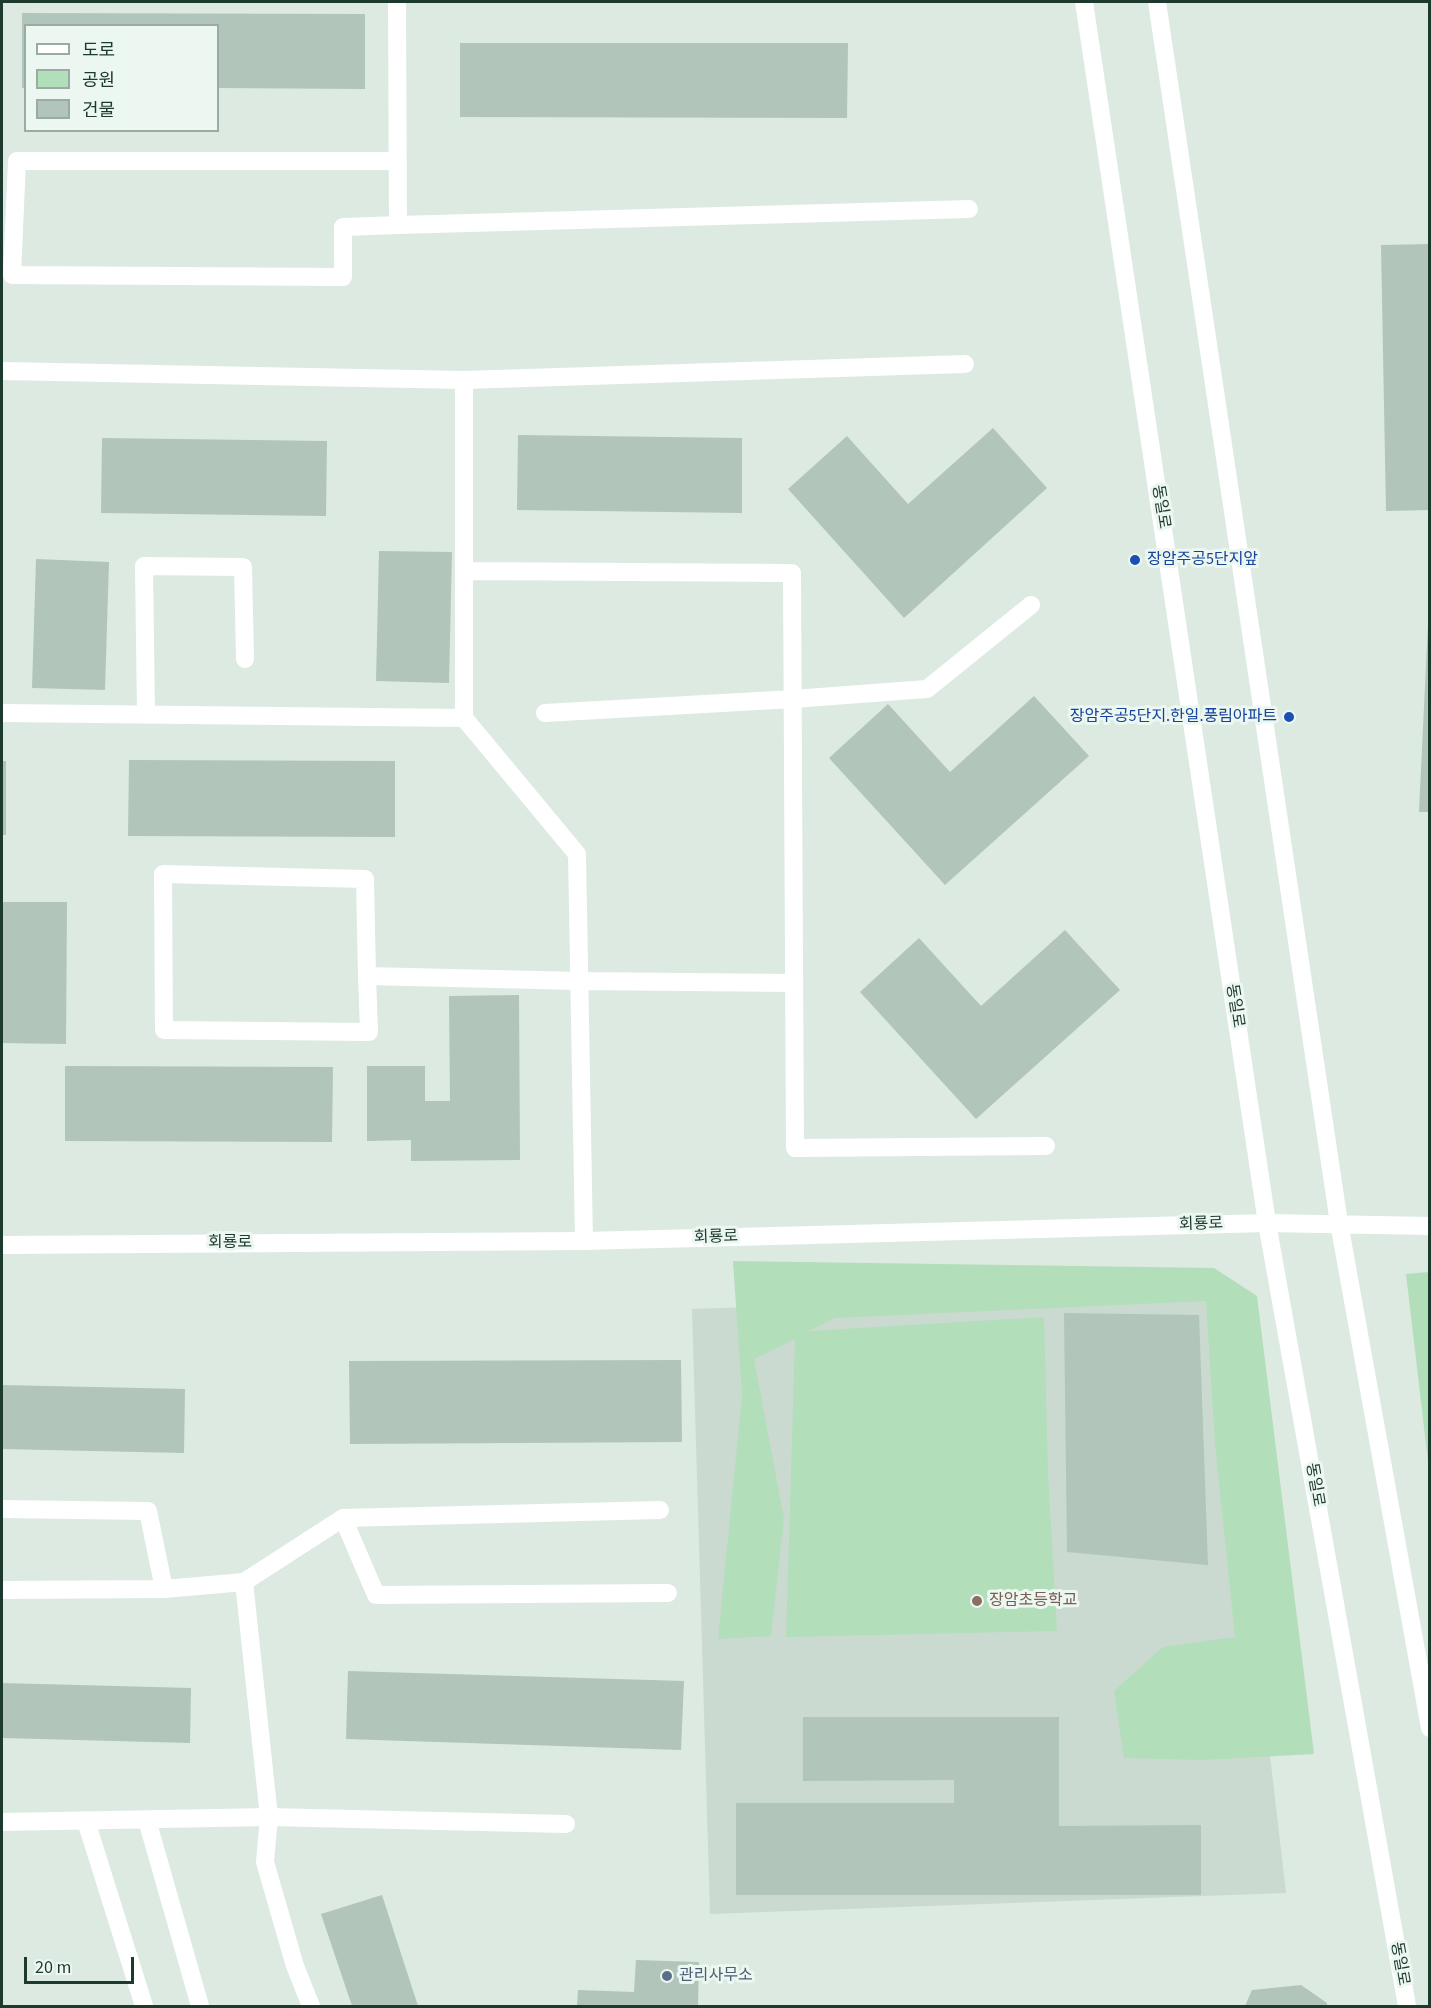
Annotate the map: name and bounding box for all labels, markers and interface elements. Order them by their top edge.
legend [24,24,219,132]
text: 도로 [82,38,115,63]
text: 공원 [82,68,115,93]
text: 건물 [82,98,115,123]
street label: 동일로 [1147,484,1173,530]
place label: 장암주공5단지앞 [1147,550,1258,570]
marker: 장암주공5단지앞 [1128,553,1142,567]
place label: 장암주공5단지.한일.풍림아파트 [1070,707,1277,727]
marker: 장암주공5단지.한일.풍림아파트 [1282,710,1296,724]
street label: 동일로 [1221,983,1247,1029]
street label: 회룡로 [1179,1215,1223,1235]
street label: 회룡로 [694,1228,738,1248]
street label: 회룡로 [208,1233,252,1253]
street label: 동일로 [1301,1462,1327,1508]
place label: 장암초등학교 [989,1591,1077,1611]
marker: 장암초등학교 [970,1594,984,1608]
street label: 동일로 [1386,1941,1412,1987]
scale bar [27,1945,136,1983]
text: 20 m [35,1955,71,1980]
place label: 관리사무소 [679,1966,753,1986]
marker: 관리사무소 [660,1969,674,1983]

